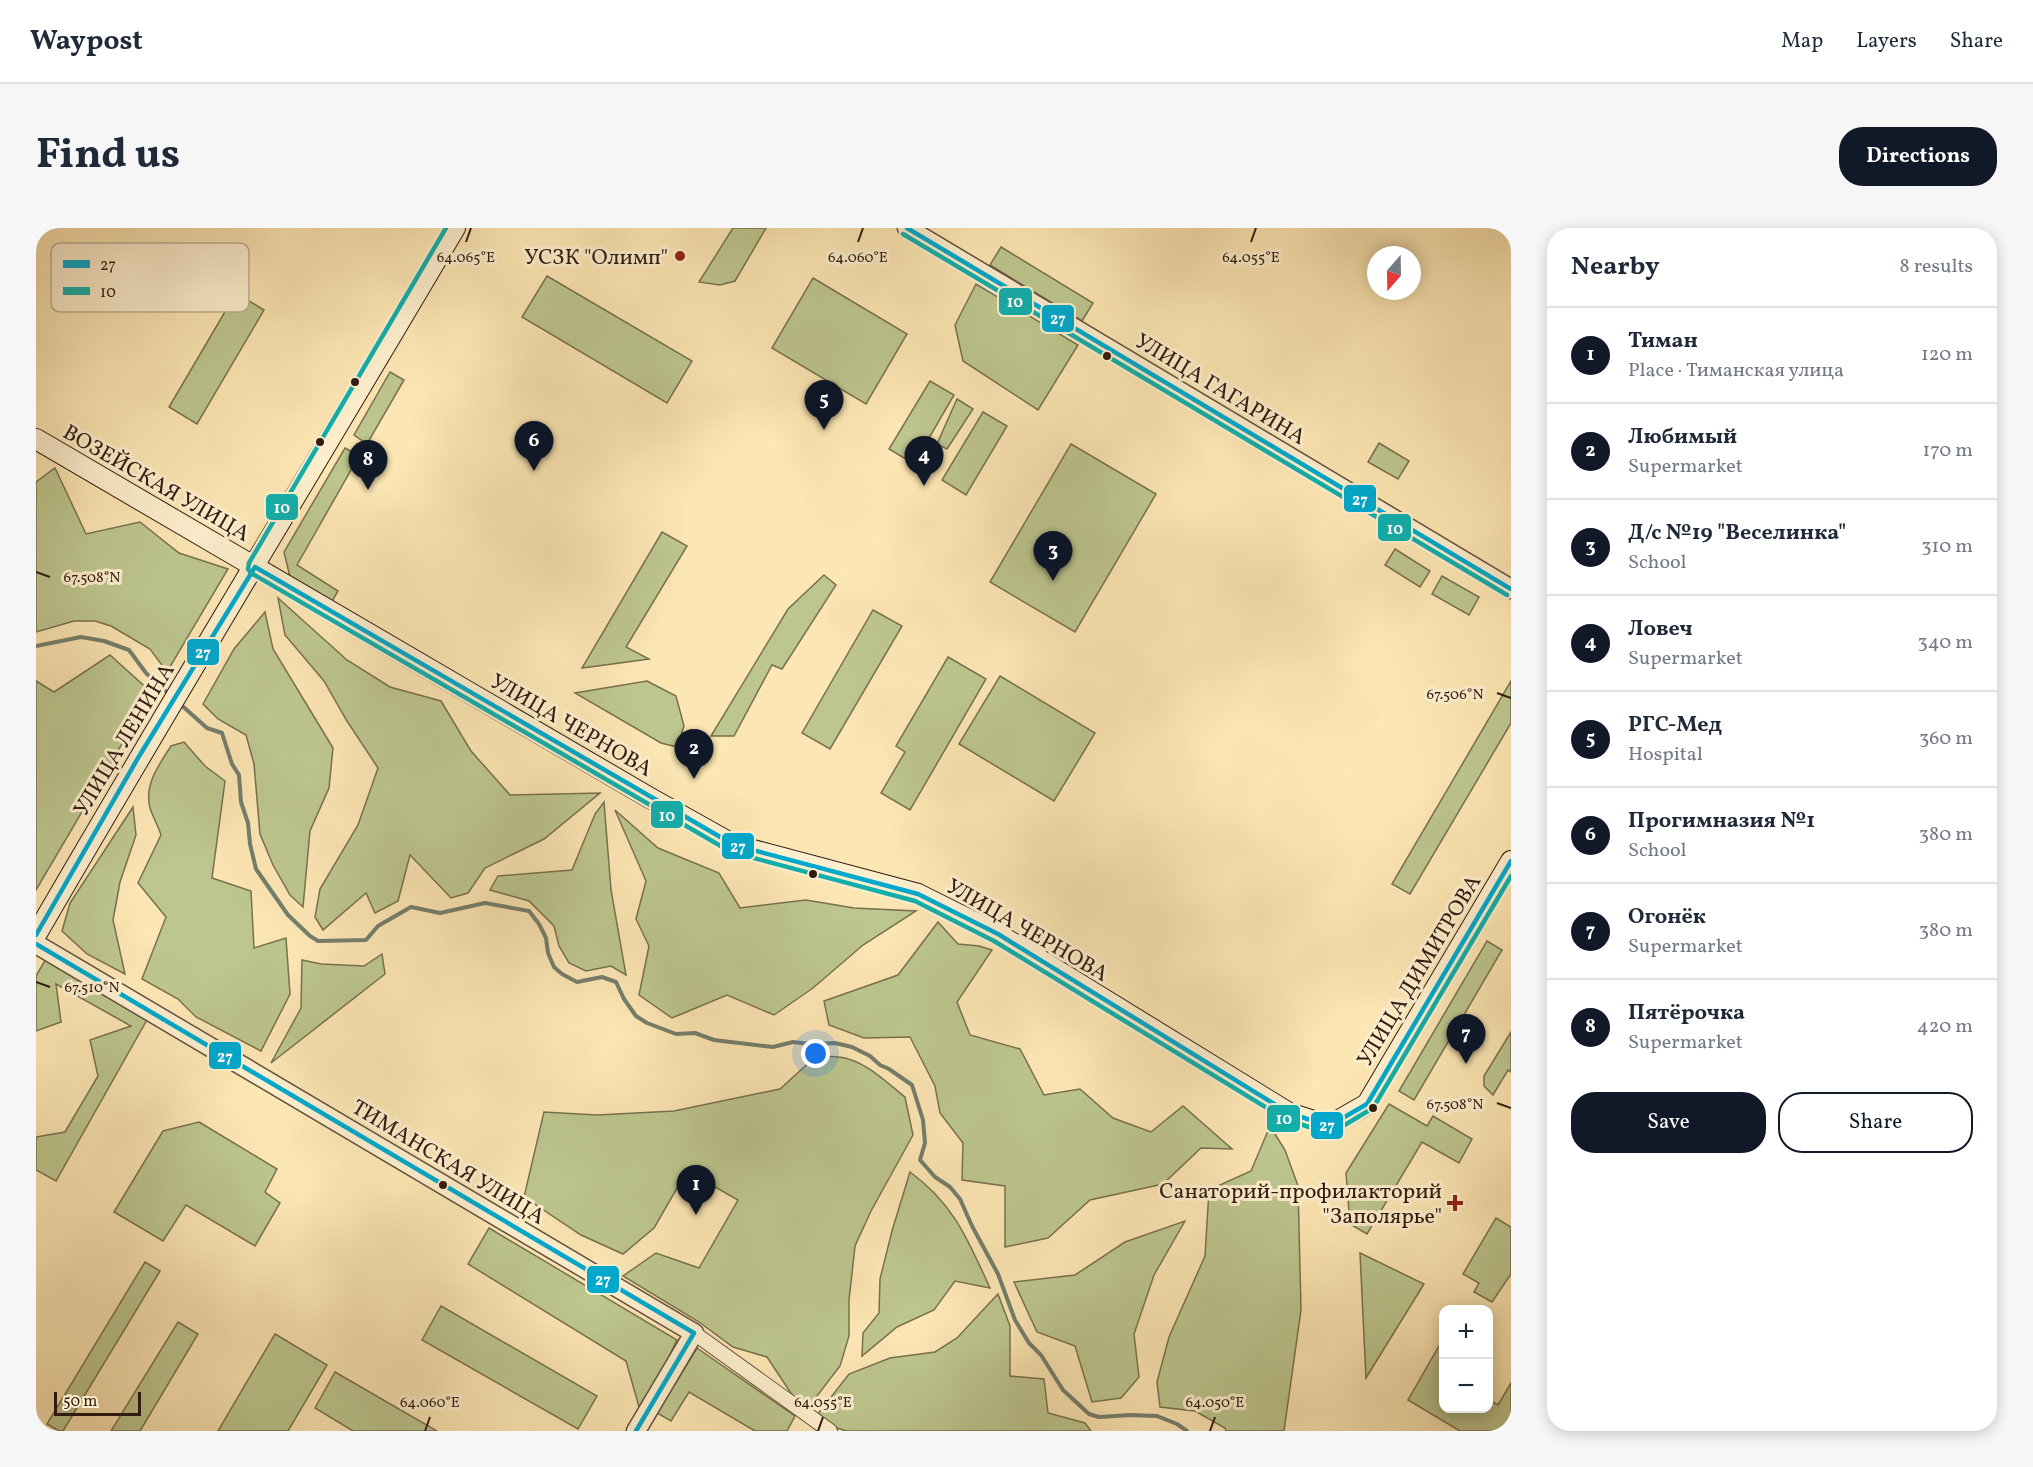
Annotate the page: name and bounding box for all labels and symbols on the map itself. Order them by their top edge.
legend [51,243,249,312]
place label: УСЗК "Олимп" [524,243,668,274]
north arrow [1367,246,1421,300]
text: 64.065°E [437,248,495,269]
text: 64.060°E [828,248,888,269]
text: 64.055°E [1222,248,1280,269]
marker: УСЗК "Олимп" [673,249,687,263]
text: 27 [100,255,116,277]
text: 10 [100,282,116,304]
line badge: 10 [998,287,1033,316]
text: 10 [1007,292,1023,314]
line badge: 27 [1041,304,1075,333]
text: 27 [1050,309,1066,331]
street label: УЛИЦА ГАГАРИНА [1128,327,1311,454]
unlabelled marker [1101,350,1113,362]
unlabelled marker [349,376,361,388]
pin: 5 [804,380,844,430]
street label: ВОЗЕЙСКАЯ УЛИЦА [56,418,255,550]
pin: 6 [514,422,554,471]
unlabelled marker [314,436,326,448]
pin: 4 [904,436,944,486]
pin: 8 [348,440,388,490]
line badge: 27 [1343,484,1377,513]
text: 27 [1352,490,1368,512]
line badge: 10 [265,493,299,521]
text: 10 [274,498,290,520]
line badge: 10 [1377,513,1412,542]
text: 10 [1387,519,1403,541]
pin: 3 [1034,532,1072,581]
text: 67.508°N [64,568,120,589]
line badge: 27 [186,638,220,666]
text: 27 [195,643,211,665]
street label: УЛИЦА ЛЕНИНА [67,658,183,823]
street label: УЛИЦА ЧЕРНОВА [484,667,658,785]
text: 67.506°N [1426,685,1484,706]
pin: 2 [674,730,714,779]
line badge: 10 [650,800,684,829]
text: 10 [659,806,675,828]
line badge: 27 [721,832,755,860]
text: 27 [730,837,746,859]
unlabelled marker [807,868,819,880]
street label: УЛИЦА ДИМИТРОВА [1350,869,1490,1073]
street label: УЛИЦА ЧЕРНОВА [940,872,1114,990]
text: 67.510°N [64,978,120,999]
pin: 7 [1446,1014,1486,1064]
your location [801,1039,830,1068]
line badge: 27 [208,1041,242,1070]
text: 27 [217,1047,233,1069]
street label: ТИМАНСКАЯ УЛИЦА [345,1093,550,1233]
text: 67.508°N [1427,1095,1483,1116]
unlabelled marker [1367,1102,1379,1114]
line badge: 10 [1266,1104,1301,1133]
text: 10 [1276,1109,1292,1131]
line badge: 27 [1310,1111,1344,1140]
text: 27 [1319,1116,1335,1138]
pin: 1 [676,1166,716,1215]
place label: Санаторий-профилакторий "Заполярье" [1159,1177,1442,1233]
unlabelled marker [437,1179,449,1191]
marker: Санаторий-профилакторий "Заполярье" [1446,1194,1464,1212]
line badge: 27 [586,1265,620,1294]
text: 27 [595,1270,611,1292]
scale bar [54,1389,141,1416]
text: 64.060°E [400,1393,460,1414]
text: 64.055°E [794,1393,852,1414]
text: 64.050°E [1186,1393,1244,1414]

